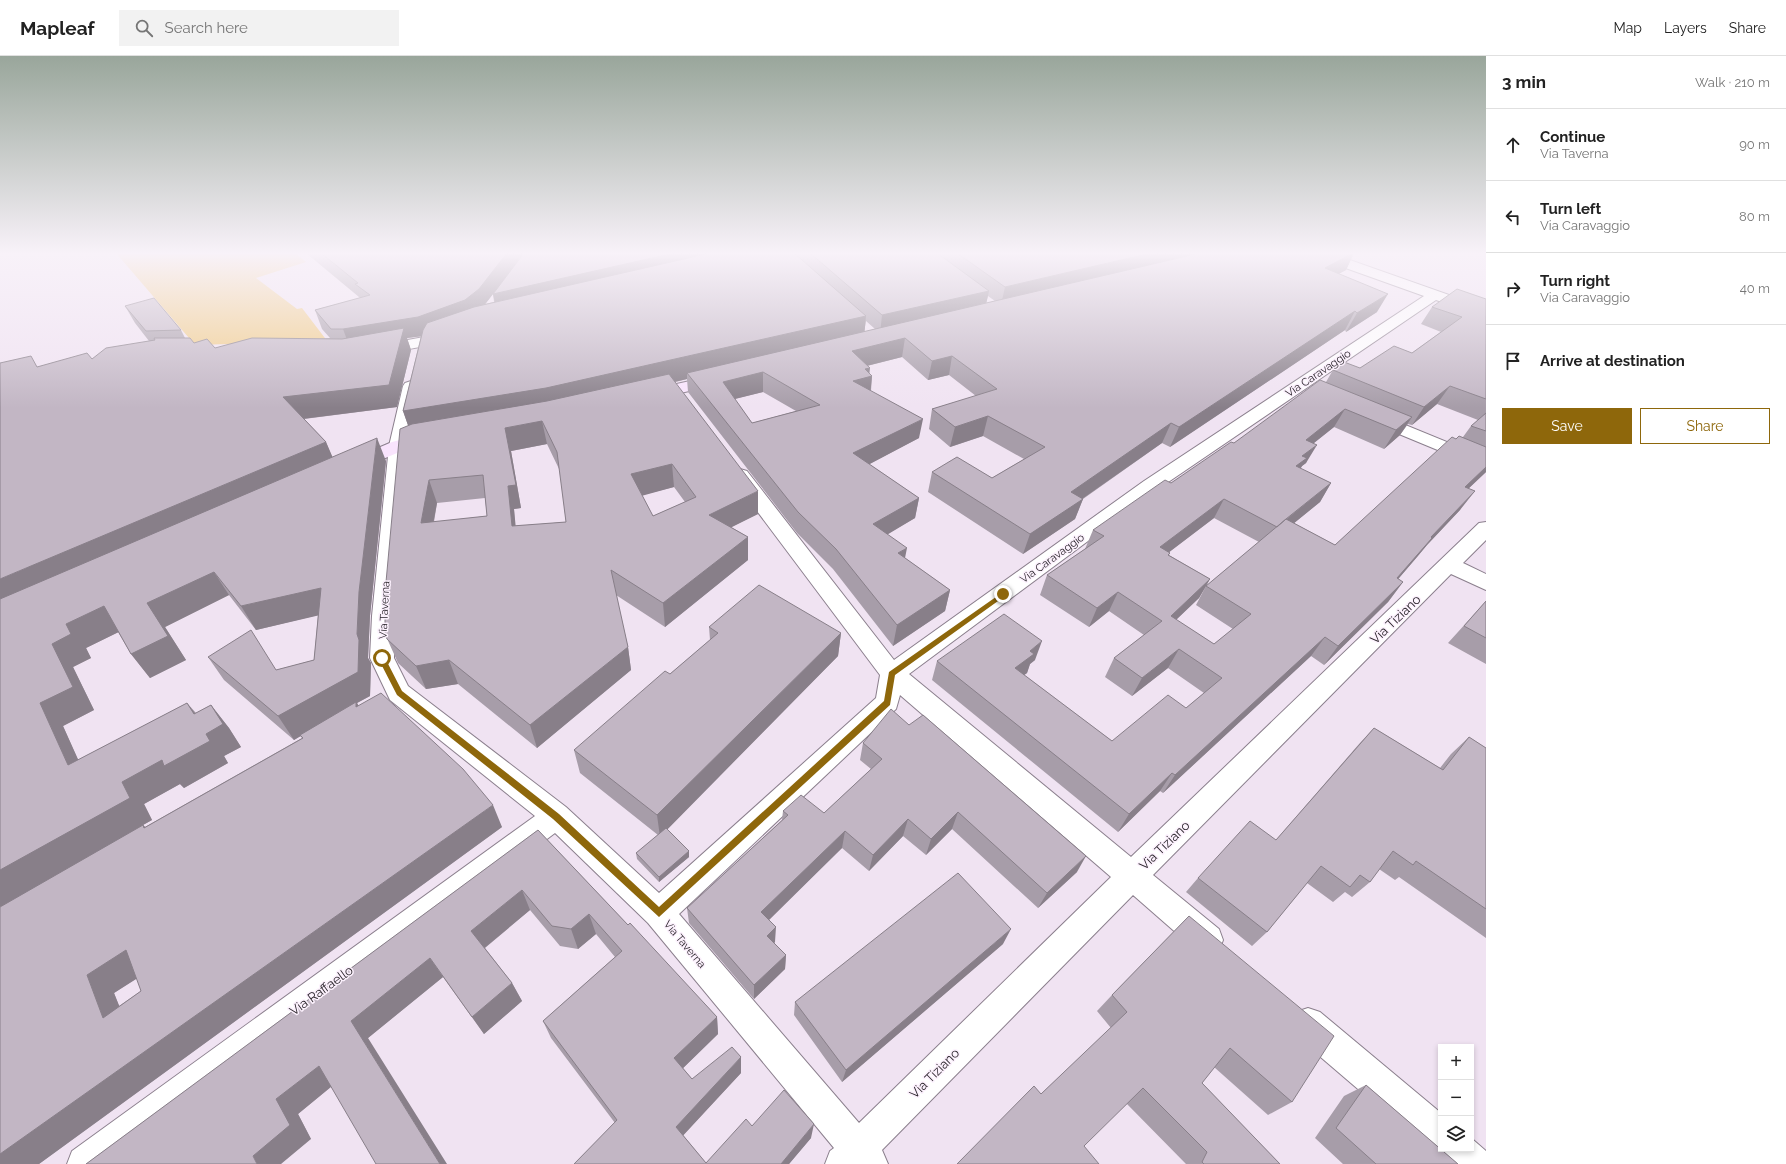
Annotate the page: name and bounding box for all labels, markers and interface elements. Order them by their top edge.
search box [119,10,399,46]
text: Mapleaf [20,17,95,39]
icon: search [133,17,155,39]
text: Search here [165,19,248,37]
text: Map [1614,20,1642,36]
text: Layers [1664,20,1707,36]
text: Share [1729,20,1766,36]
text: 3 min [1502,72,1546,92]
text: Walk · 210 m [1695,75,1770,90]
text: Continue [1540,128,1605,146]
icon: ahead [1502,134,1524,156]
text: 90 m [1739,137,1770,152]
text: Via Taverna [1540,146,1609,161]
text: Turn left [1540,200,1601,218]
icon: left [1502,206,1524,228]
text: 80 m [1739,209,1770,224]
text: Via Caravaggio [1540,218,1630,233]
text: Turn right [1540,272,1610,290]
icon: right [1502,278,1524,300]
text: 40 m [1740,281,1770,296]
text: Via Caravaggio [1540,290,1630,305]
street label: Via Caravaggio [1283,346,1354,400]
icon: arrive [1502,350,1524,372]
text: Arrive at destination [1540,352,1685,370]
button: Save [1502,408,1632,444]
button: Share [1640,408,1770,444]
street label: Via Caravaggio [1018,531,1087,586]
street label: Via Taverna [376,581,393,639]
route end [994,585,1012,603]
street label: Via Tiziano [1367,592,1424,647]
route start [373,649,391,667]
street label: Via Tiziano [1136,818,1193,873]
street label: Via Taverna [661,918,708,971]
street label: Via Raffaello [287,962,356,1018]
map controls [1438,1044,1474,1152]
button: + [1438,1044,1474,1080]
street label: Via Tiziano [906,1045,962,1101]
button: − [1438,1080,1474,1116]
button: layers [1438,1116,1474,1152]

